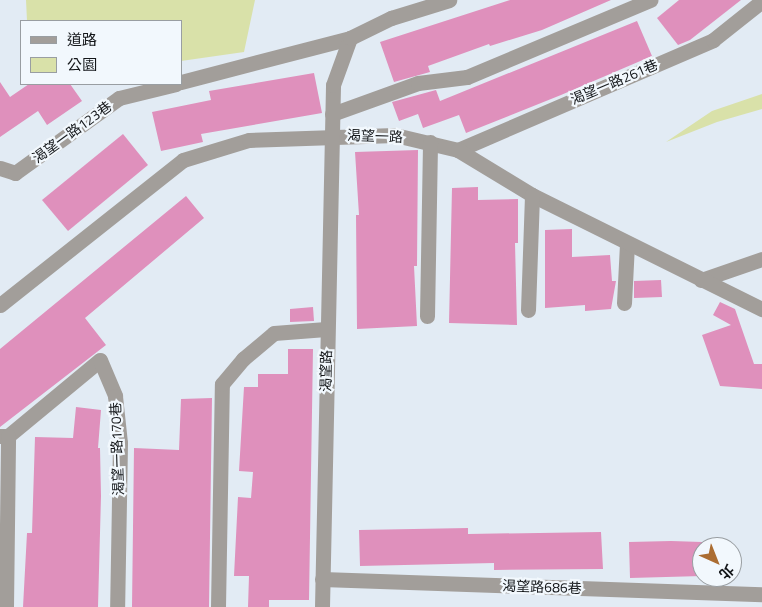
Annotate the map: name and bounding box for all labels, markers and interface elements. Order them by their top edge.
legend [20,20,182,85]
text: 道路 [67,28,97,51]
text: 公園 [67,53,97,76]
street label: 渴望一路261巷 [568,56,660,108]
street label: 渴望一路123巷 [29,98,115,166]
street label: 渴望一路 [347,127,403,145]
street label: 渴望路 [317,350,335,392]
street label: 渴望一路170巷 [107,402,127,496]
north arrow [692,537,742,587]
text: 北 [715,560,739,585]
street label: 渴望路686巷 [502,577,582,597]

